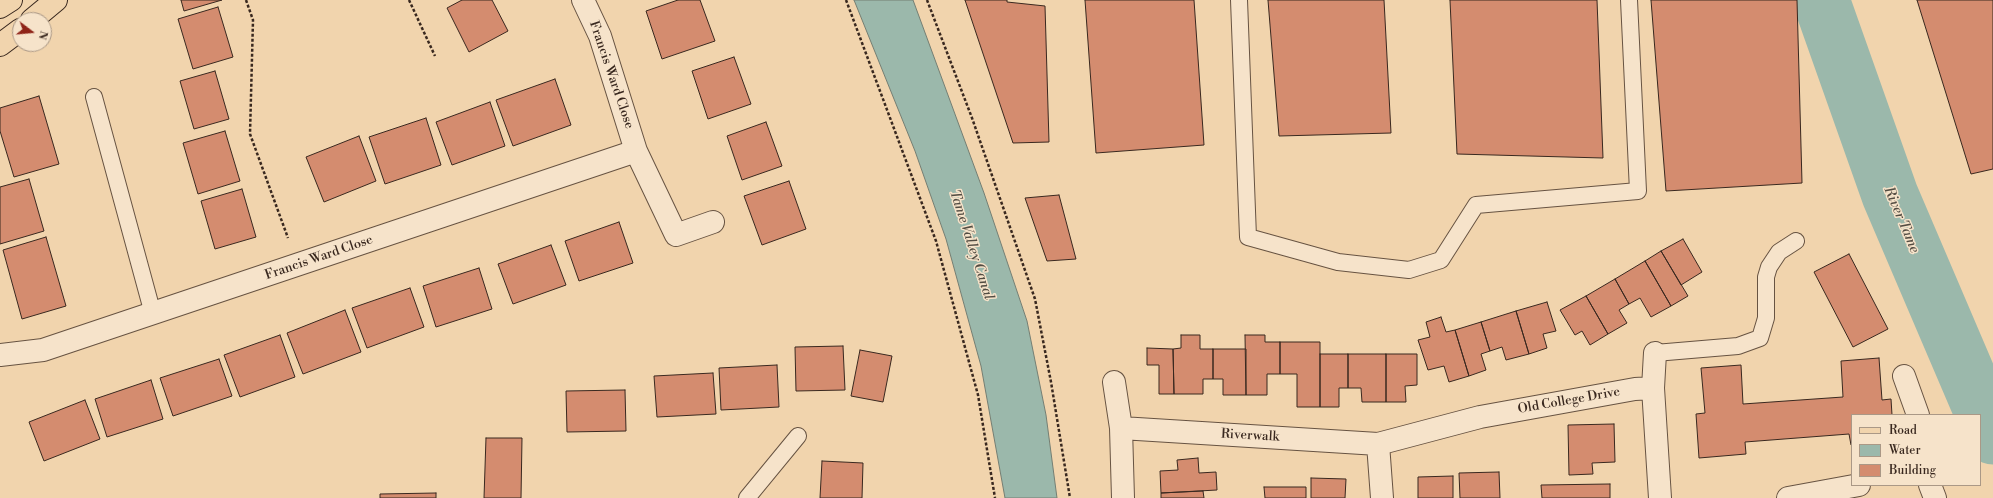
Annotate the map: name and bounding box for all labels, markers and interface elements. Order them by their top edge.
north arrow [12,12,52,52]
street label: Francis Ward Close [585,19,637,131]
text: N [35,29,51,41]
water label: River Tame [1880,184,1922,256]
water label: Tame Valley Canal [945,188,997,302]
street label: Francis Ward Close [263,232,375,284]
street label: Old College Drive [1517,384,1621,418]
legend [1851,414,1981,486]
text: Road [1889,423,1917,438]
street label: Riverwalk [1220,427,1280,445]
text: Water [1889,443,1921,458]
text: Building [1889,463,1936,478]

